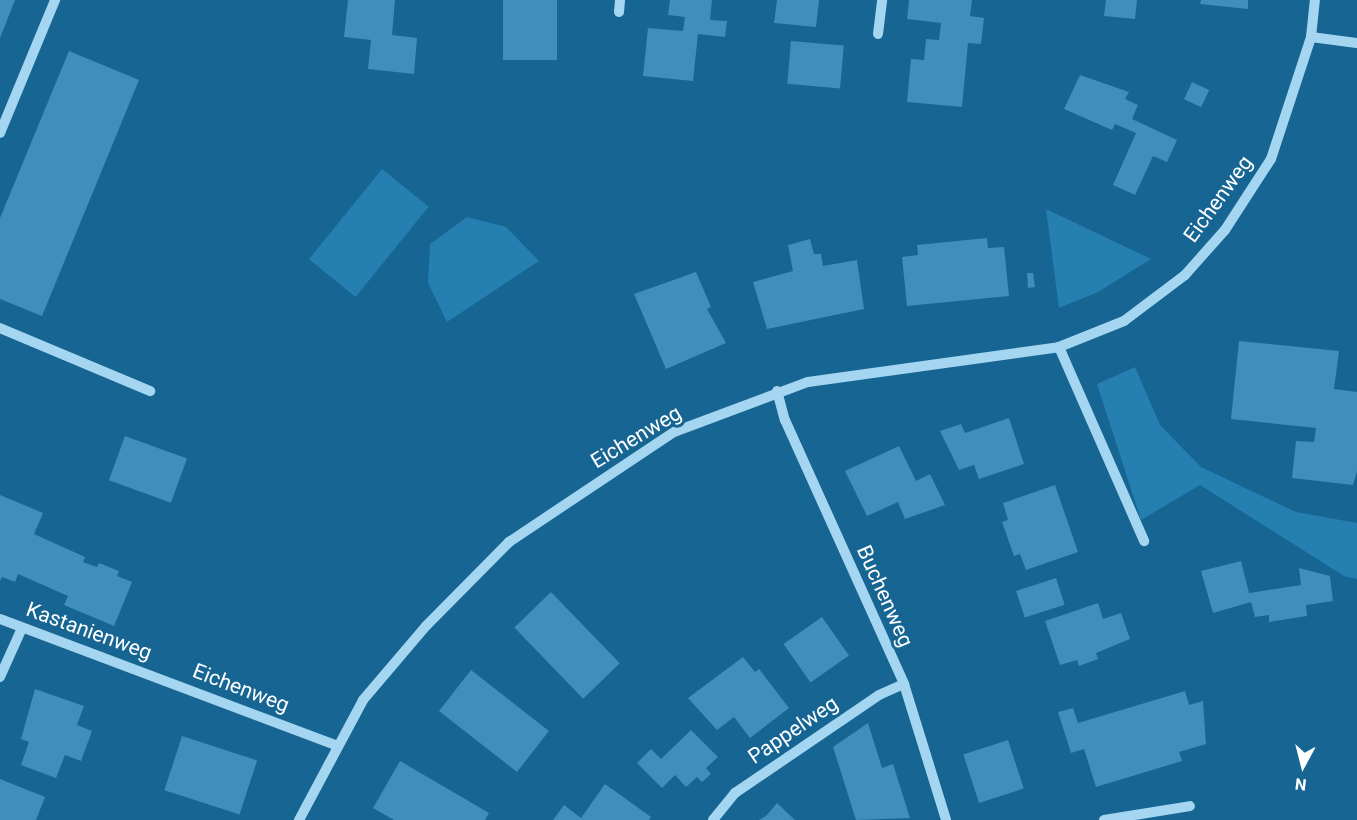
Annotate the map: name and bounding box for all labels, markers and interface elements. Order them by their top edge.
street label: Eichenweg [1178,151,1258,247]
street label: Eichenweg [586,400,686,474]
street label: Buchenweg [851,541,919,651]
street label: Kastanienweg [23,597,155,665]
street label: Eichenweg [189,658,293,718]
street label: Pappelweg [743,691,843,769]
north arrow [1273,736,1333,796]
text: N [1294,774,1308,794]

